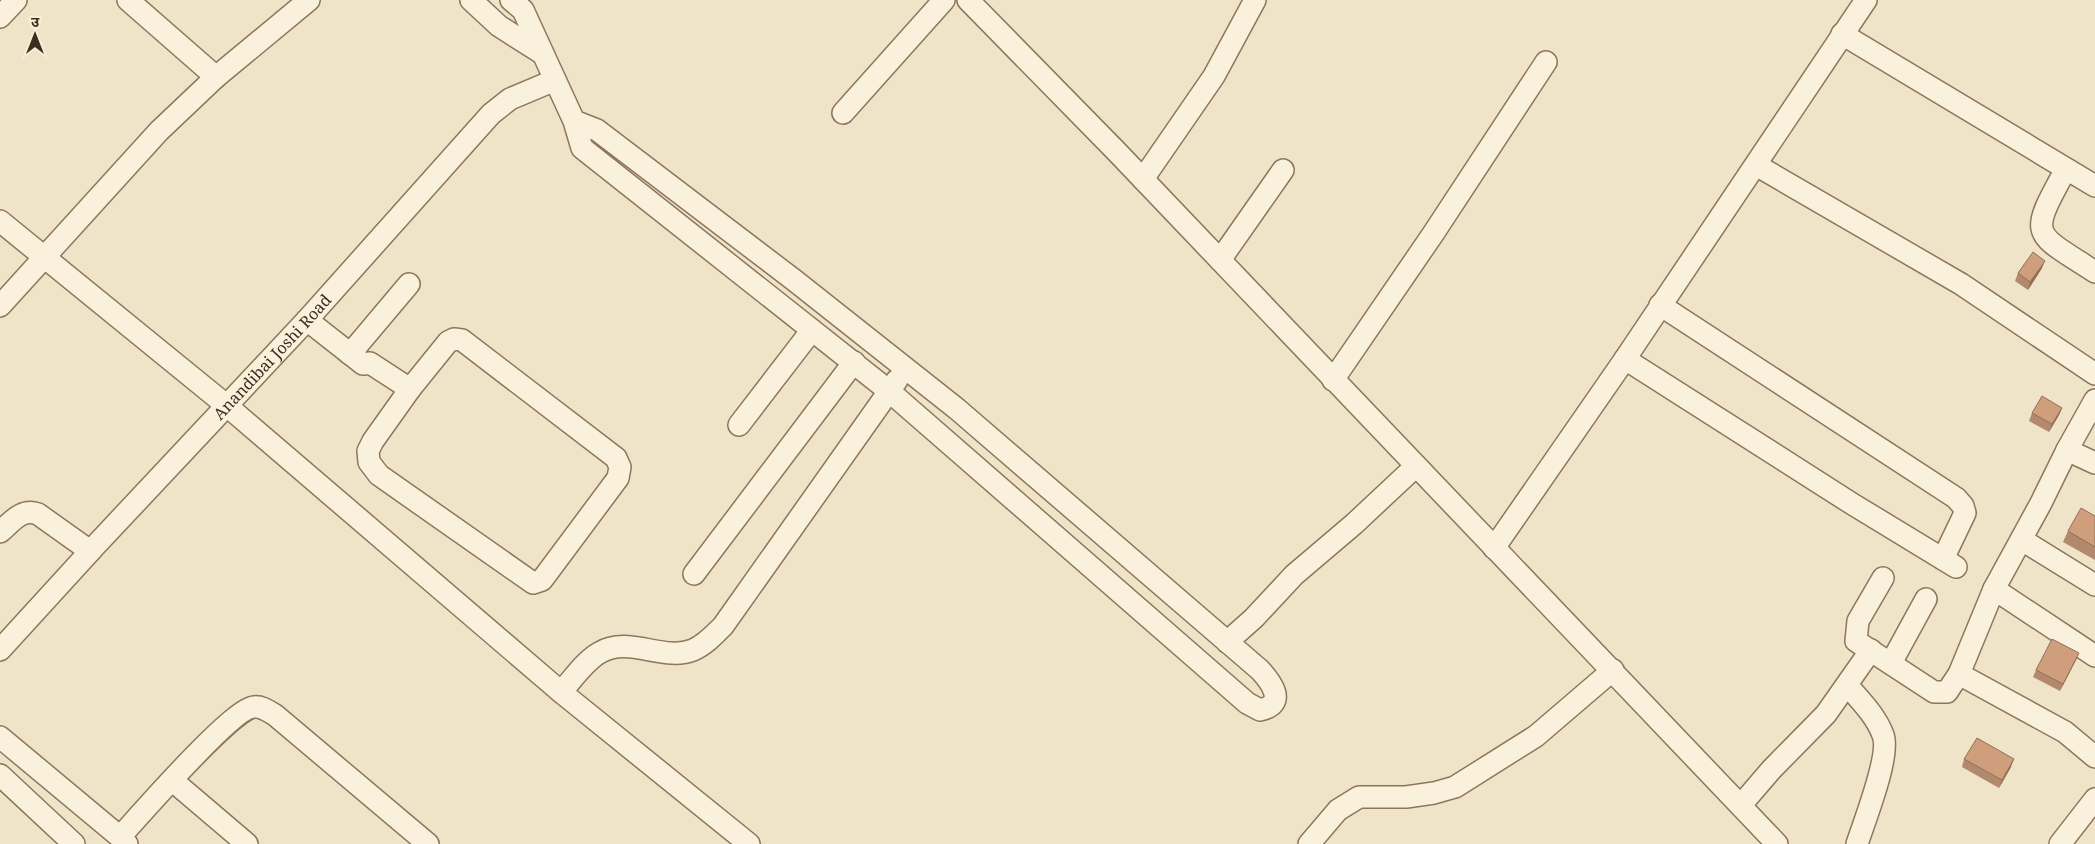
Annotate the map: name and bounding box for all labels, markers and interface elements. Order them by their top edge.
north arrow [10,10,60,60]
text: उ [31,12,40,31]
street label: Anandibai Joshi Road [208,289,336,424]

